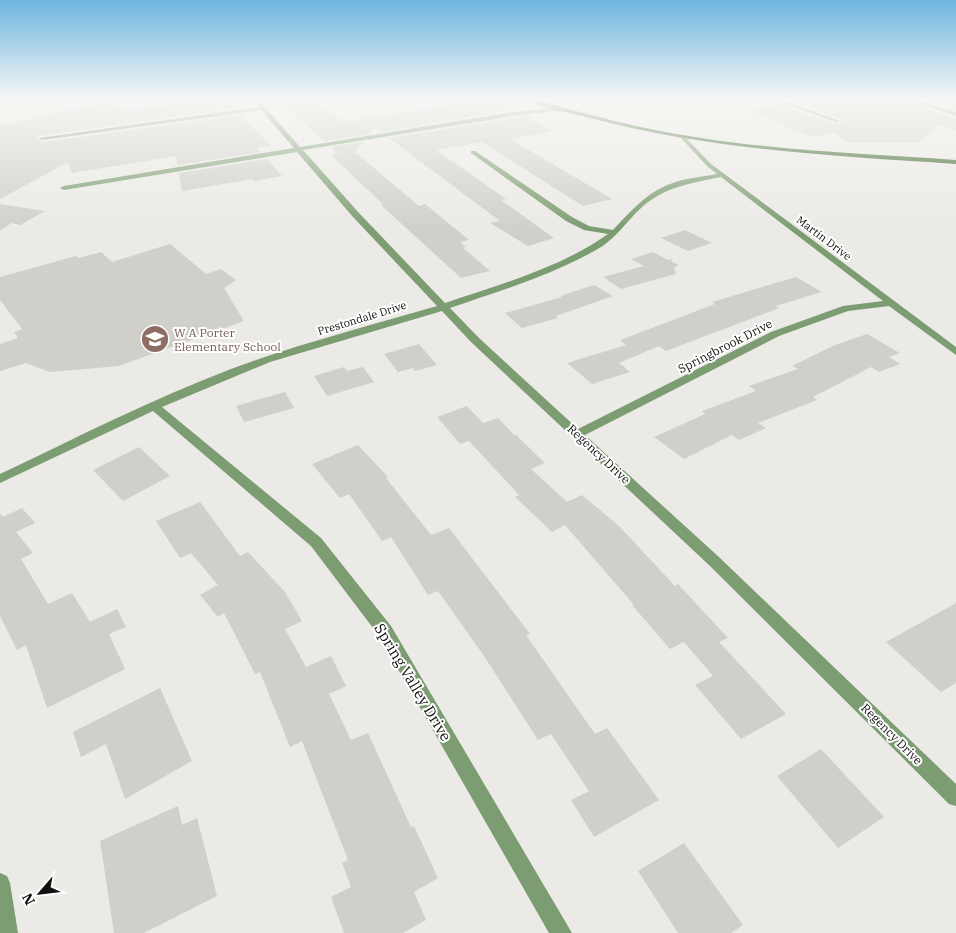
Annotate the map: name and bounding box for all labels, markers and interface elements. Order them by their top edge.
street label: Martin Drive [794,213,854,263]
street label: Prestondale Drive [316,298,408,338]
street label: Springbrook Drive [675,316,775,376]
school or university icon: W A Porter Elementary School [140,324,170,354]
place label: W A Porter Elementary School [174,325,281,354]
street label: Regency Drive [564,421,634,487]
street label: Spring Valley Drive [370,620,456,744]
street label: Regency Drive [858,700,926,768]
north arrow [15,868,65,918]
text: N [18,890,39,908]

